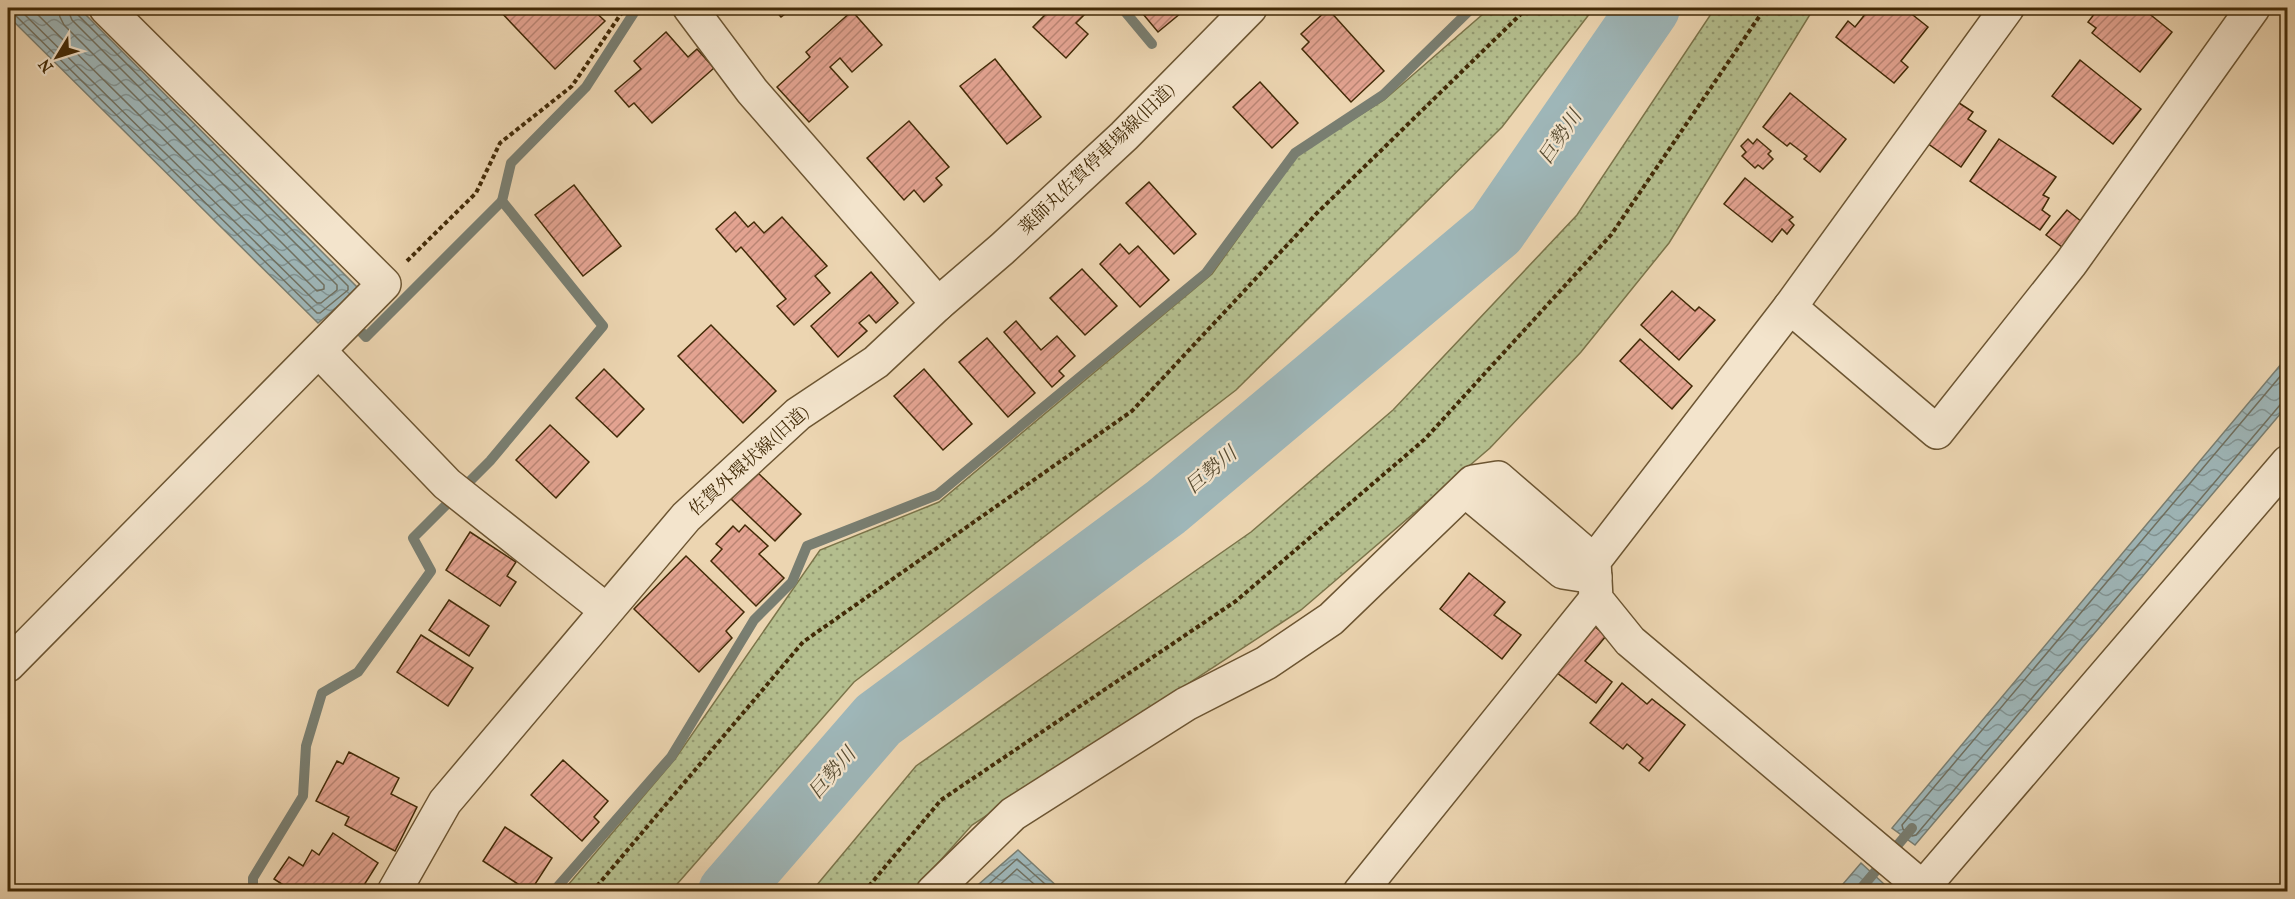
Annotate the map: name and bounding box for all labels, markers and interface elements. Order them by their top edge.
north arrow [27,27,87,87]
text: N [34,55,57,77]
street label: 薬師丸佐賀停車場線(旧道) [1015,79,1179,239]
water label: 巨勢川 [1534,104,1587,168]
street label: 佐賀外環状線(旧道) [685,402,813,520]
water label: 巨勢川 [1181,441,1243,498]
water label: 巨勢川 [804,741,862,803]

